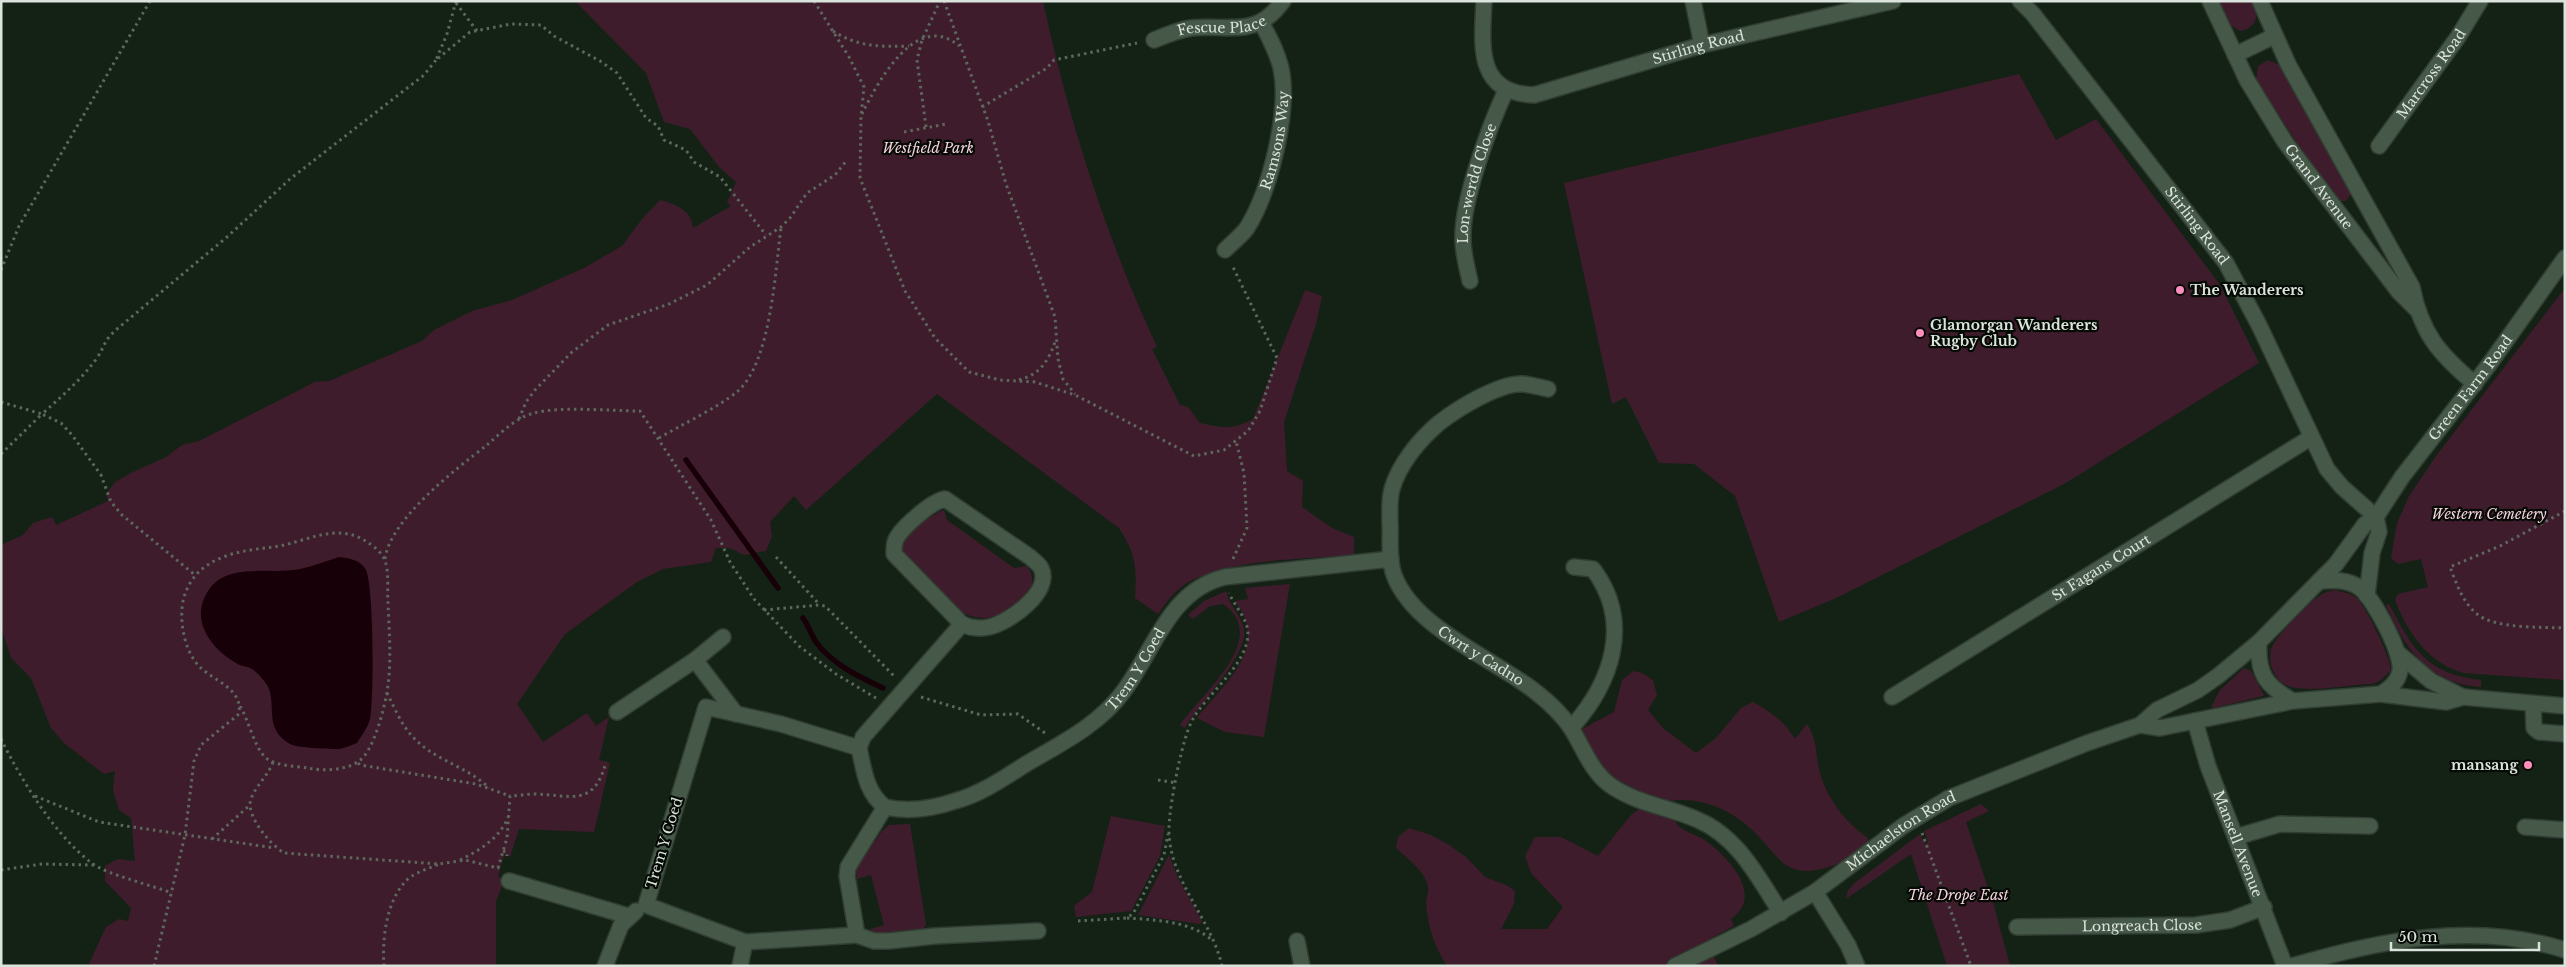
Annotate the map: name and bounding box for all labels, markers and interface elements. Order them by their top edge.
street label: Fescue Place [1175,11,1270,40]
street label: Marcross Road [2393,25,2470,122]
street label: Stirling Road [1650,26,1747,68]
street label: Ramsons Way [1256,91,1292,192]
street label: Lon-werdd Close [1454,121,1500,244]
park label: Westfield Park [882,139,974,157]
street label: Grand Avenue [2281,140,2357,233]
street label: Stirling Road [2161,183,2233,269]
place label: The Wanderers [2190,281,2304,299]
marker: The Wanderers [2174,284,2186,296]
place label: Glamorgan Wanderers Rugby Club [1930,316,2098,350]
marker: Glamorgan Wanderers Rugby Club [1914,327,1926,339]
street label: Green Farm Road [2425,331,2517,444]
park label: Western Cemetery [2431,505,2547,523]
street label: St Fagans Court [2048,530,2154,605]
street label: Cwrt y Cadno [1434,622,1528,690]
street label: Trem Y Coed [1102,624,1169,714]
place label: mansang [2451,756,2518,774]
marker: mansang [2522,759,2534,771]
street label: Michaelston Road [1842,787,1959,875]
street label: Mansell Avenue [2209,788,2267,900]
street label: Trem Y Coed [642,794,687,891]
park label: The Drope East [1907,886,2010,904]
street label: Longreach Close [2082,915,2203,935]
scale bar [2391,920,2538,952]
text: 50 m [2398,927,2438,946]

